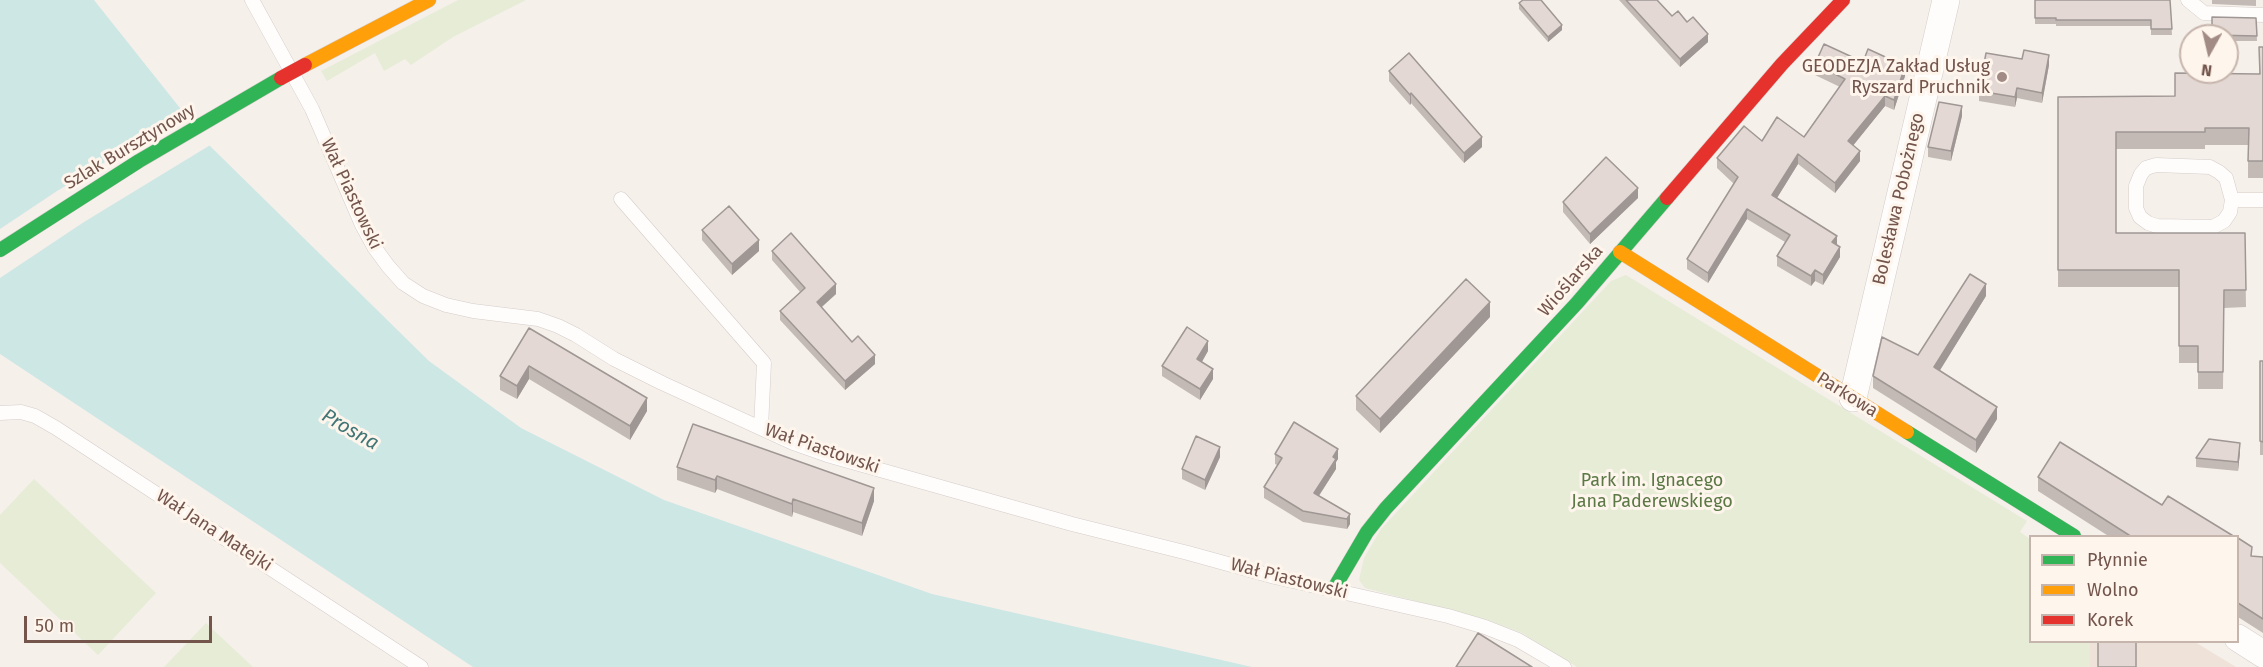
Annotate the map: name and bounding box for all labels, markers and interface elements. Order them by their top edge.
north arrow [2179,24,2239,84]
place label: GEODEZJA Zakład Usług Ryszard Pruchnik [1802,56,1990,98]
text: N [2200,60,2213,80]
marker: GEODEZJA Zakład Usług Ryszard Pruchnik [1995,70,2009,84]
street label: Szlak Bursztynowy [61,99,199,195]
street label: Bolesława Pobożnego [1869,111,1929,287]
street label: Wał Piastowski [316,135,386,253]
street label: Wioślarska [1534,241,1608,321]
street label: Parkowa [1812,368,1882,422]
water label: Prosna [317,404,383,456]
street label: Wał Piastowski [762,419,882,479]
park label: Park im. Ignacego Jana Paderewskiego [1571,470,1733,512]
street label: Wał Jana Matejki [152,485,276,577]
legend [2029,535,2239,643]
text: Płynnie [2087,549,2148,571]
street label: Wał Piastowski [1228,554,1350,604]
text: Wolno [2087,579,2139,601]
scale bar [27,604,214,642]
text: Korek [2087,609,2133,631]
text: 50 m [35,615,74,637]

